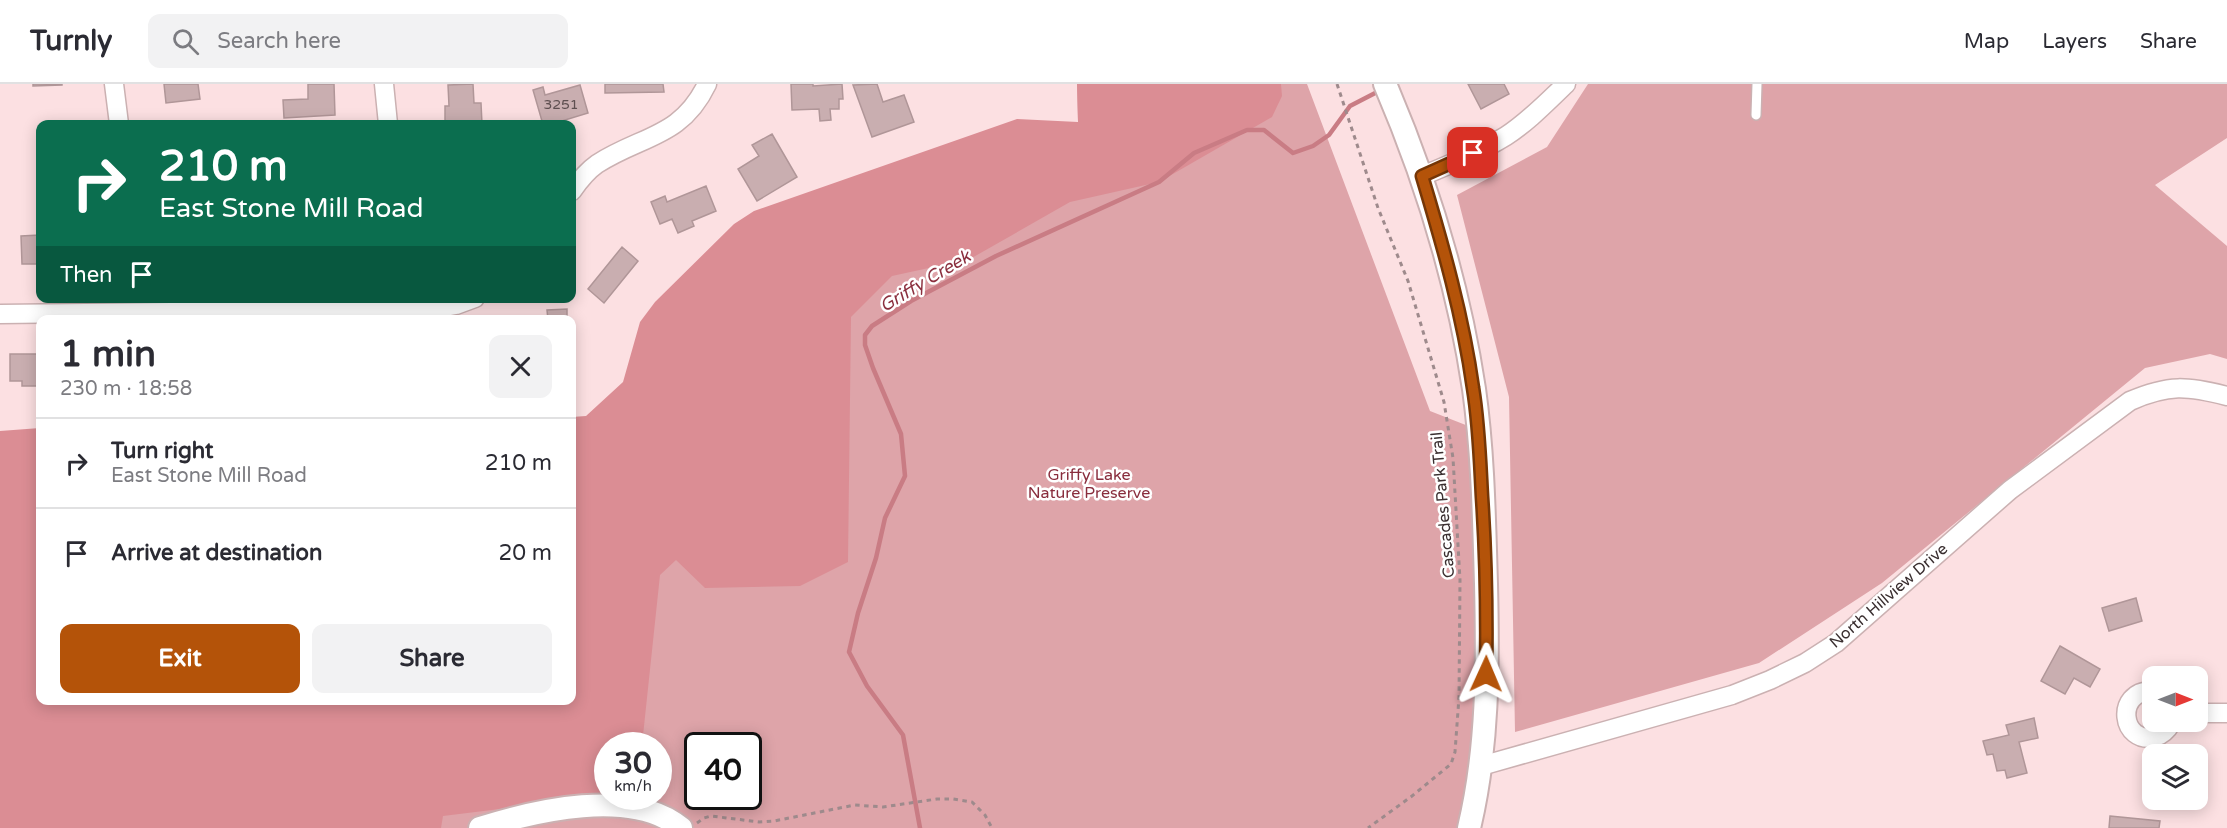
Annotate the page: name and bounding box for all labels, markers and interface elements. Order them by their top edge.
search box [148,14,568,68]
text: Turnly [30,24,112,58]
icon: search [169,25,202,58]
text: Search here [217,28,341,54]
text: Map [1964,29,2009,54]
text: Layers [2042,29,2107,54]
text: Share [2140,29,2197,54]
house number: 3251 [543,96,579,113]
pin [1447,127,1498,178]
icon: arrive [1456,136,1489,169]
text: 210 m [159,141,288,192]
icon: right [60,144,138,222]
text: East Stone Mill Road [159,192,424,225]
water label: Griffy Creek [875,245,976,317]
icon: arrive [125,258,158,291]
text: Then [60,262,113,288]
text: 1 min [60,333,156,376]
button: close [489,335,552,398]
text: 230 m · 18:58 [60,377,192,401]
street label: Cascades Park Trail [1427,431,1459,579]
text: Turn right [111,438,213,464]
icon: right [60,447,93,480]
text: 210 m [485,450,552,476]
text: East Stone Mill Road [111,464,307,488]
park label: Griffy Lake Nature Preserve [1028,465,1150,503]
icon: arrive [60,537,93,570]
street label: North Hillview Drive [1825,539,1952,653]
text: Arrive at destination [111,540,322,566]
text: 20 m [498,540,552,566]
button: Exit [60,624,300,693]
button: Share [312,624,552,693]
position arrow [1454,642,1518,706]
north arrow [2142,666,2208,732]
map controls [2142,666,2208,810]
speed limit sign: 40 [684,732,762,810]
button: layers [2142,744,2208,810]
text: 30 [614,745,652,782]
text: km/h [614,777,652,795]

